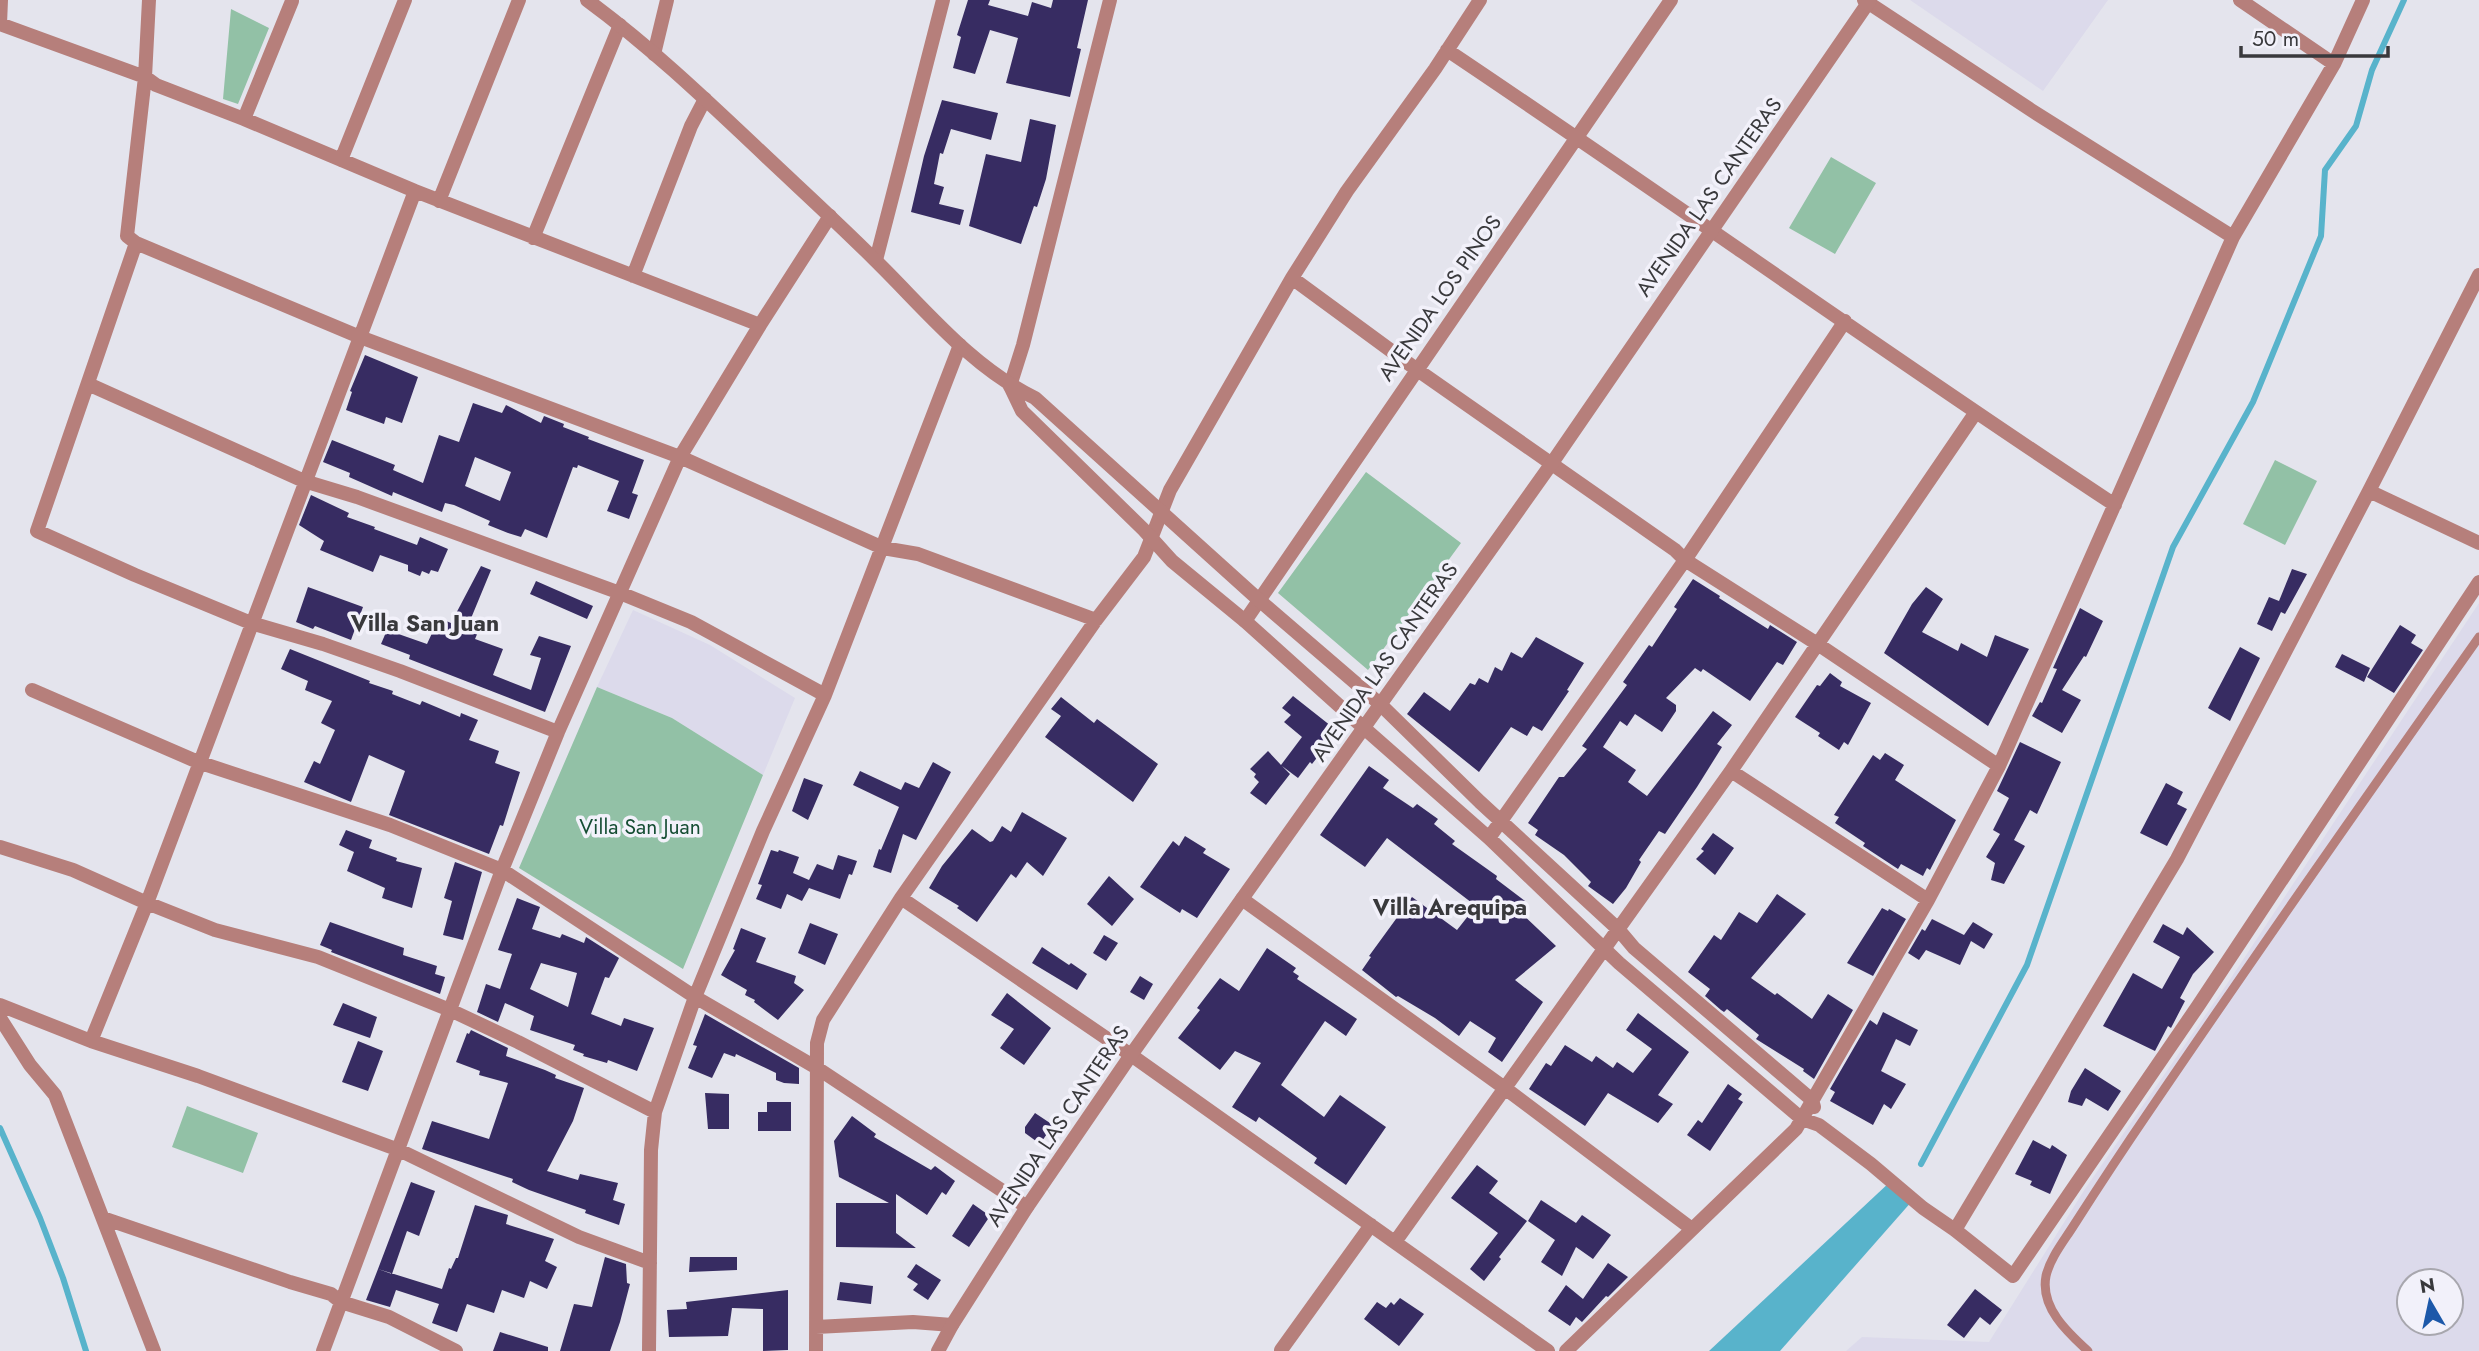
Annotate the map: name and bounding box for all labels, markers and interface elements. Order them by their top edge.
scale bar [2241,14,2388,58]
text: 50 m [2252,24,2299,54]
street label: AVENIDA LAS CANTERAS [1629,91,1789,303]
street label: AVENIDA LOS PINOS [1371,209,1509,387]
street label: AVENIDA LAS CANTERAS [1305,556,1465,768]
district label: Villa San Juan [350,606,499,640]
park label: Villa San Juan [579,812,701,842]
district label: Villa Arequipa [1372,890,1527,924]
street label: AVENIDA LAS CANTERAS [979,1019,1137,1233]
north arrow [2395,1267,2465,1337]
text: N [2418,1271,2437,1300]

